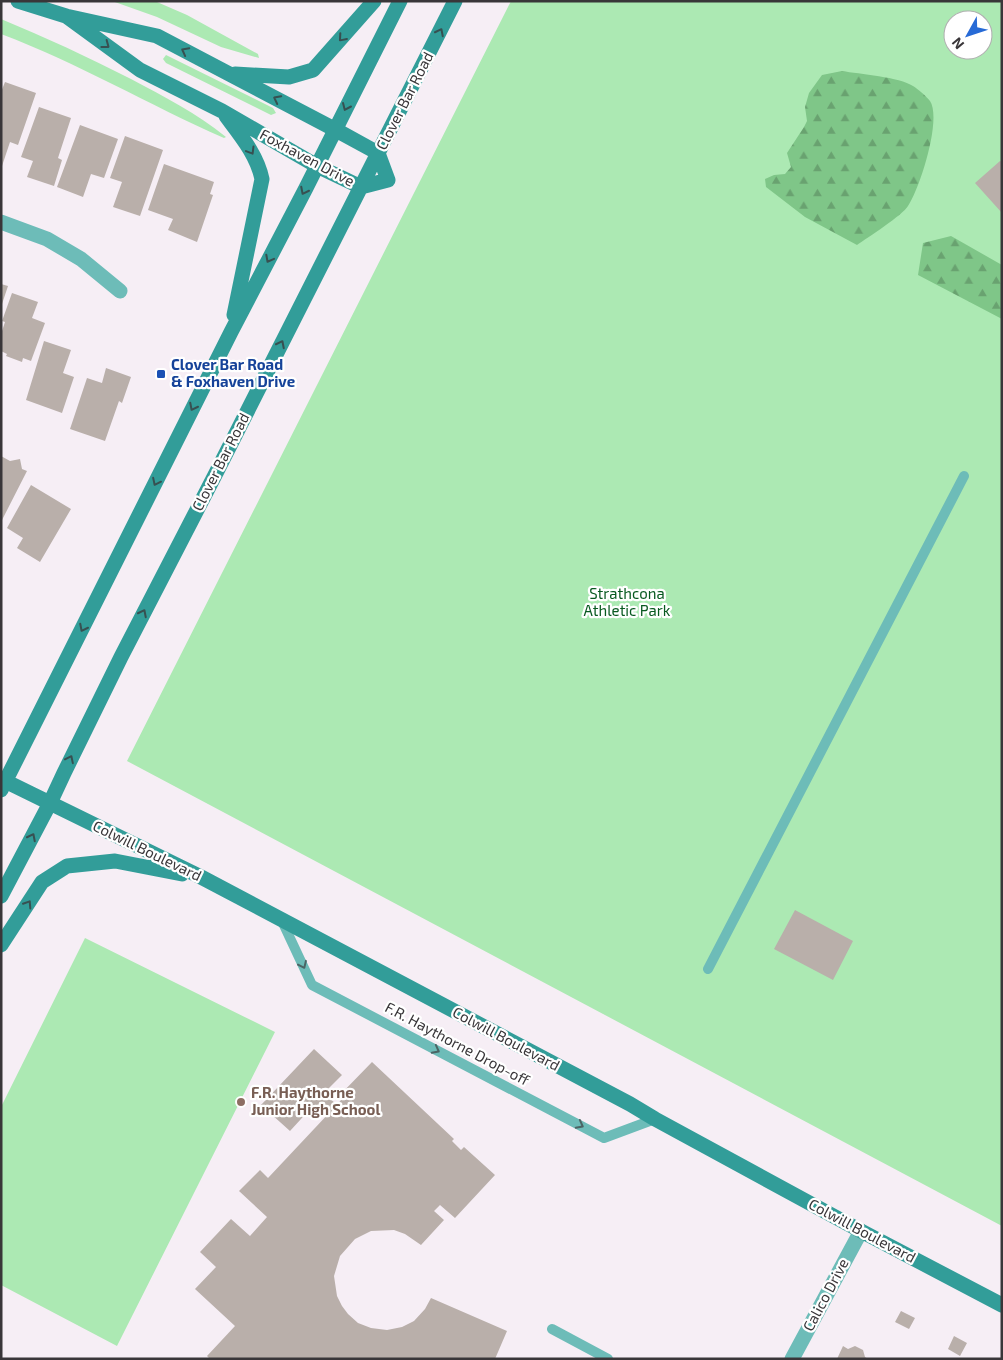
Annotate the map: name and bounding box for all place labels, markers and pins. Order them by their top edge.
place label: Clover Bar Road & Foxhaven Drive [171,355,295,390]
marker: Clover Bar Road & Foxhaven Drive [155,368,167,380]
place label: F.R. Haythorne Junior High School [251,1083,380,1118]
marker: F.R. Haythorne Junior High School [235,1096,247,1108]

